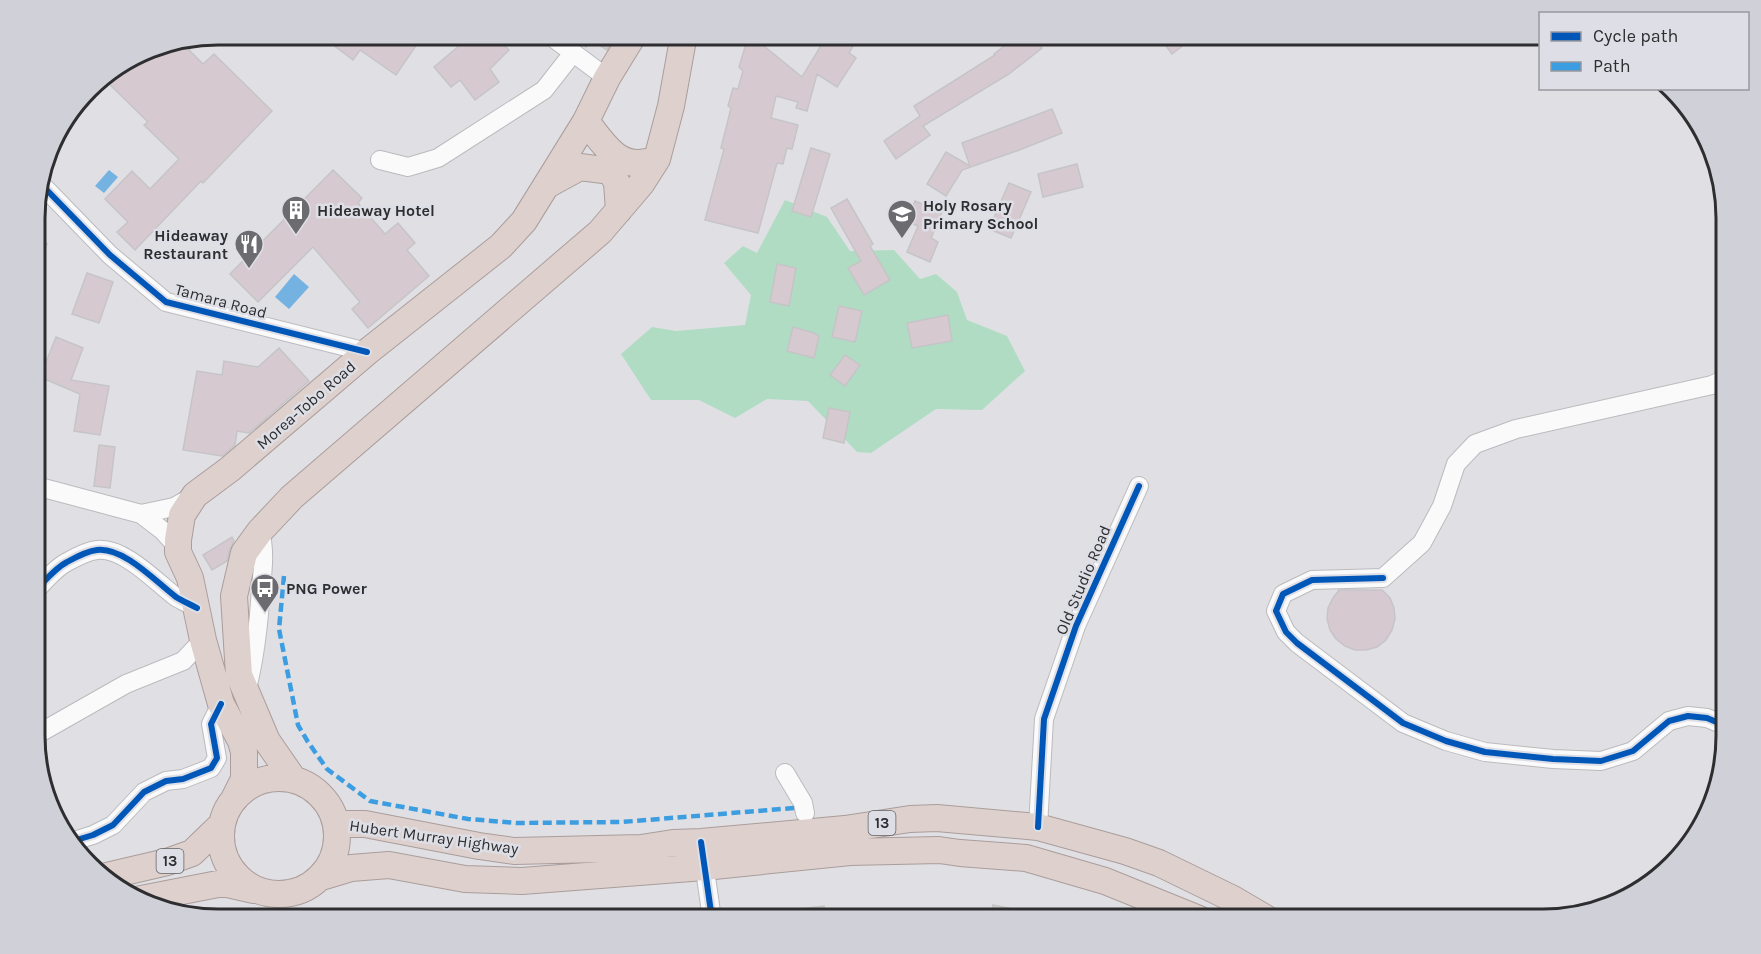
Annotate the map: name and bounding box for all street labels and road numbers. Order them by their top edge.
street label: Tamara Road [173,280,269,322]
street label: Morea-Tobo Road [253,357,359,453]
street label: Old Studio Road [1051,522,1115,638]
road number: 13 [868,811,896,835]
street label: Hubert Murray Highway [348,816,520,858]
road number: 13 [156,849,184,873]

